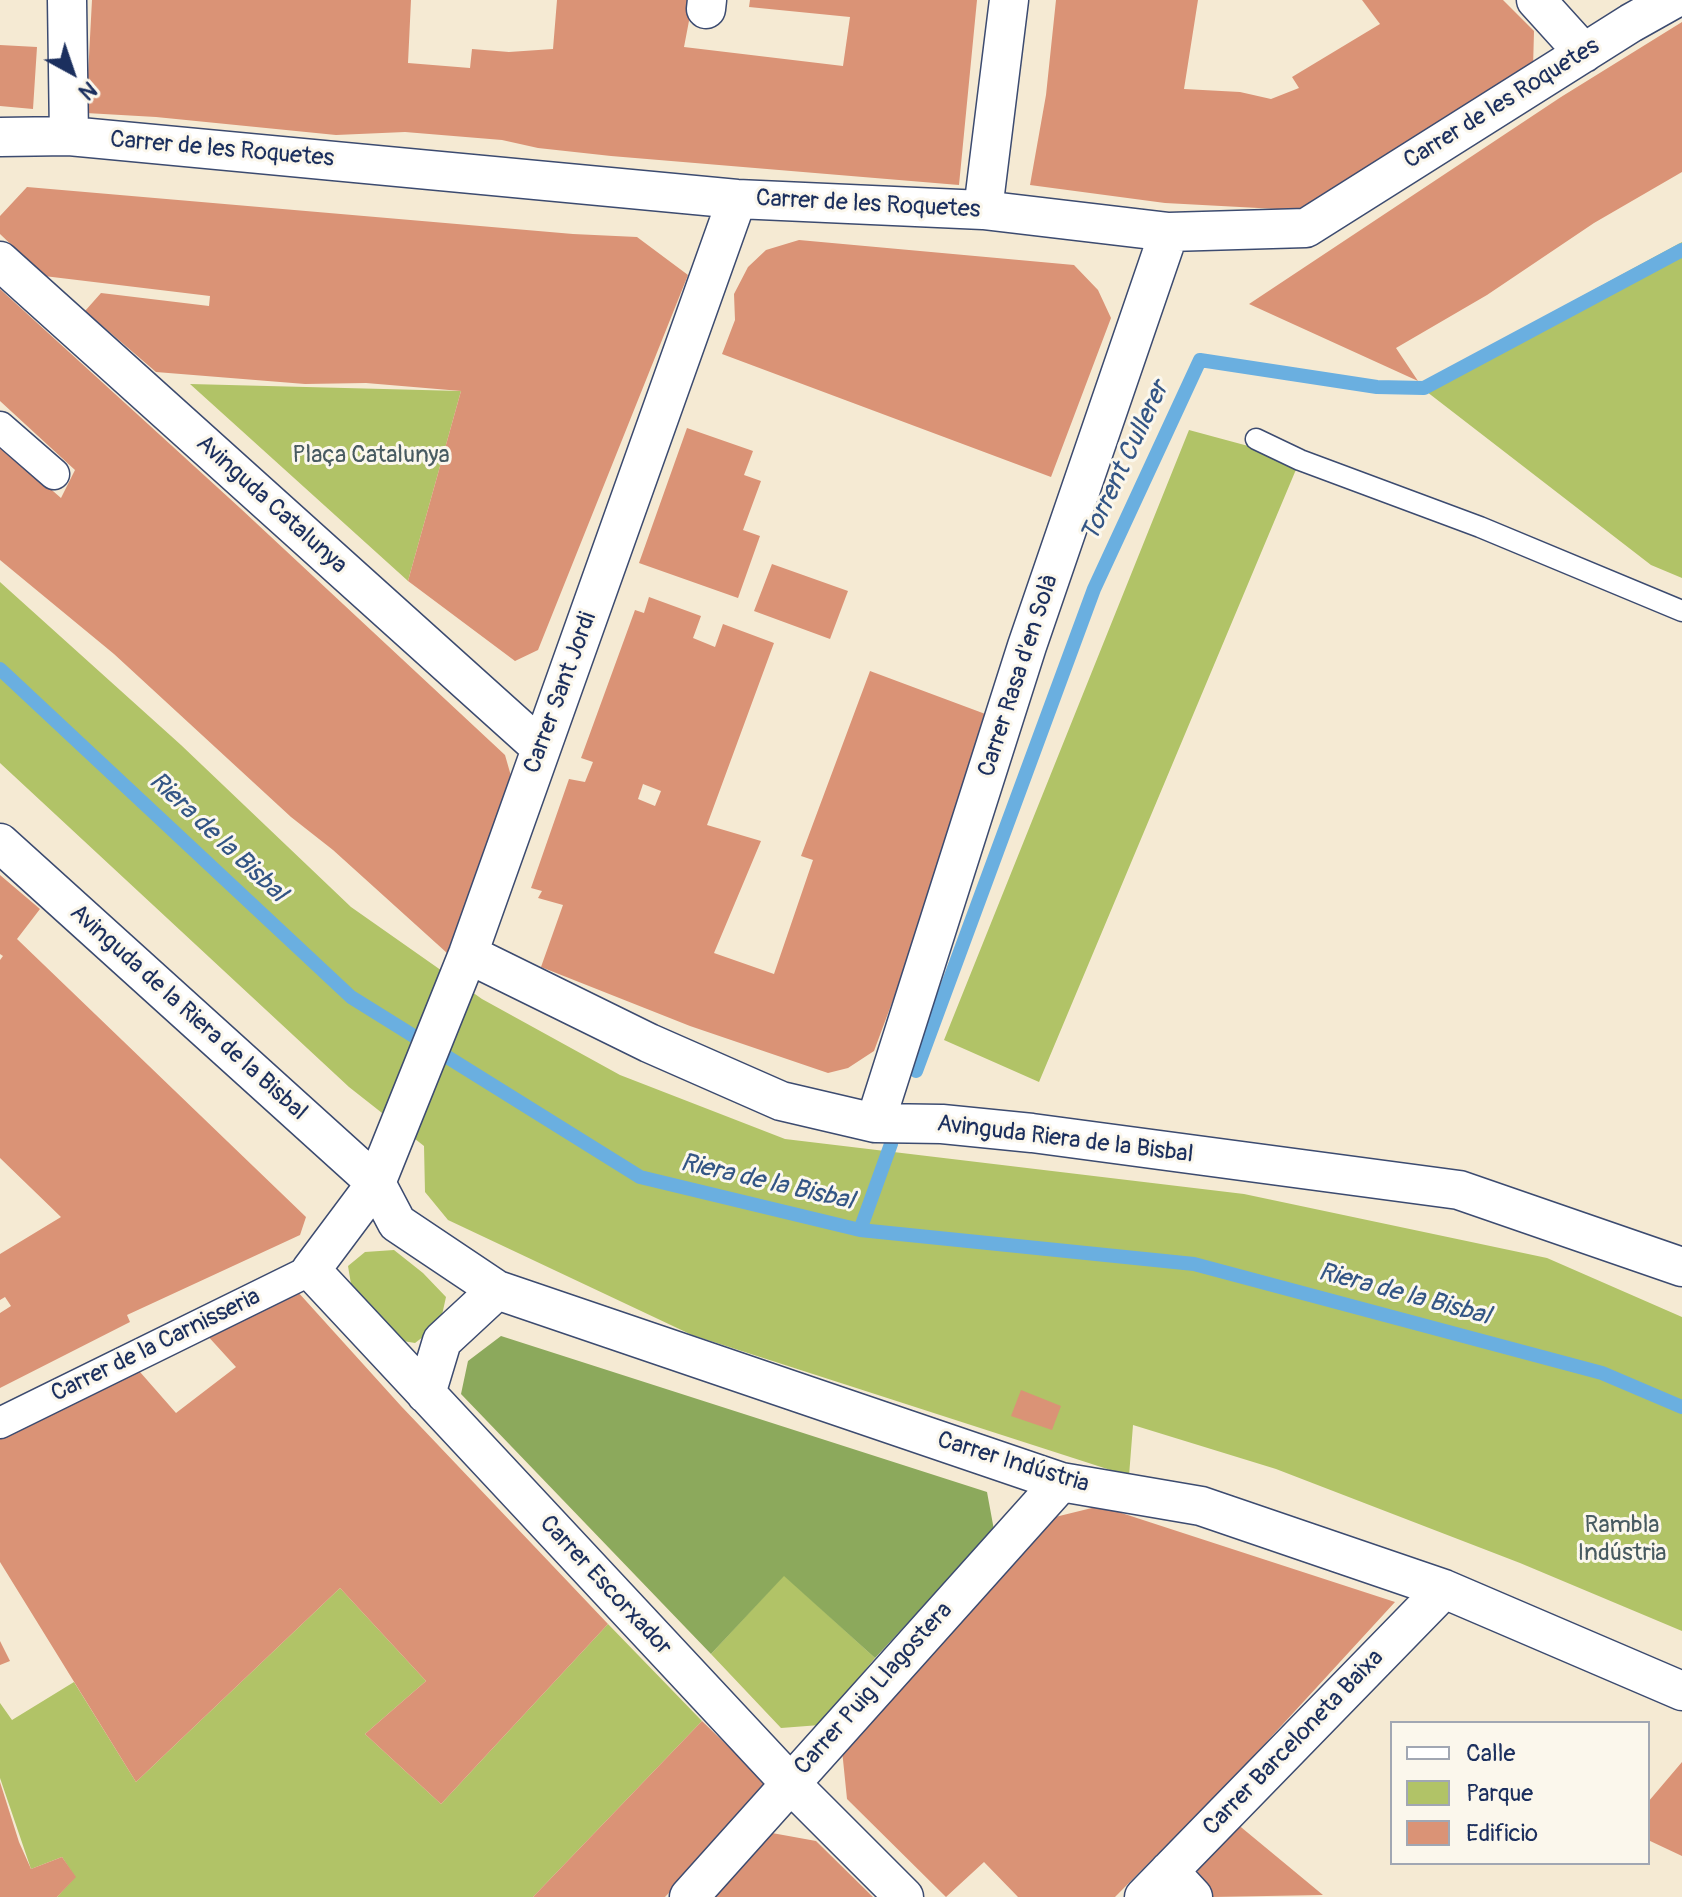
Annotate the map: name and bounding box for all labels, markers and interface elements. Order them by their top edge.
north arrow [32,32,112,112]
street label: Carrer de les Roquetes [1399,32,1605,176]
text: N [73,75,102,106]
street label: Carrer de les Roquetes [109,126,335,174]
street label: Carrer de les Roquetes [755,185,981,225]
water label: Torrent Cullerer [1075,377,1177,547]
street label: Avinguda Catalunya [190,430,352,580]
park label: Plaça Catalunya [292,442,450,470]
street label: Carrer Rasa d'en Solà [973,571,1065,781]
street label: Carrer Sant Jordi [519,608,603,778]
water label: Riera de la Bisbal [142,766,292,910]
street label: Avinguda de la Riera de la Bisbal [63,899,313,1127]
street label: Avinguda Riera de la Bisbal [935,1110,1195,1170]
water label: Riera de la Bisbal [677,1148,857,1218]
water label: Riera de la Bisbal [1315,1257,1493,1333]
street label: Carrer de la Carnisseria [47,1283,265,1409]
street label: Carrer Indústria [934,1426,1092,1500]
street label: Carrer Escorxador [533,1510,677,1662]
park label: Rambla Indústria [1578,1512,1666,1568]
street label: Carrer Puig Llagostera [789,1597,959,1781]
street label: Carrer Barceloneta Baixa [1198,1644,1390,1842]
legend [1390,1721,1650,1865]
text: Calle [1466,1739,1515,1768]
text: Parque [1466,1779,1533,1808]
text: Edificio [1466,1819,1538,1848]

